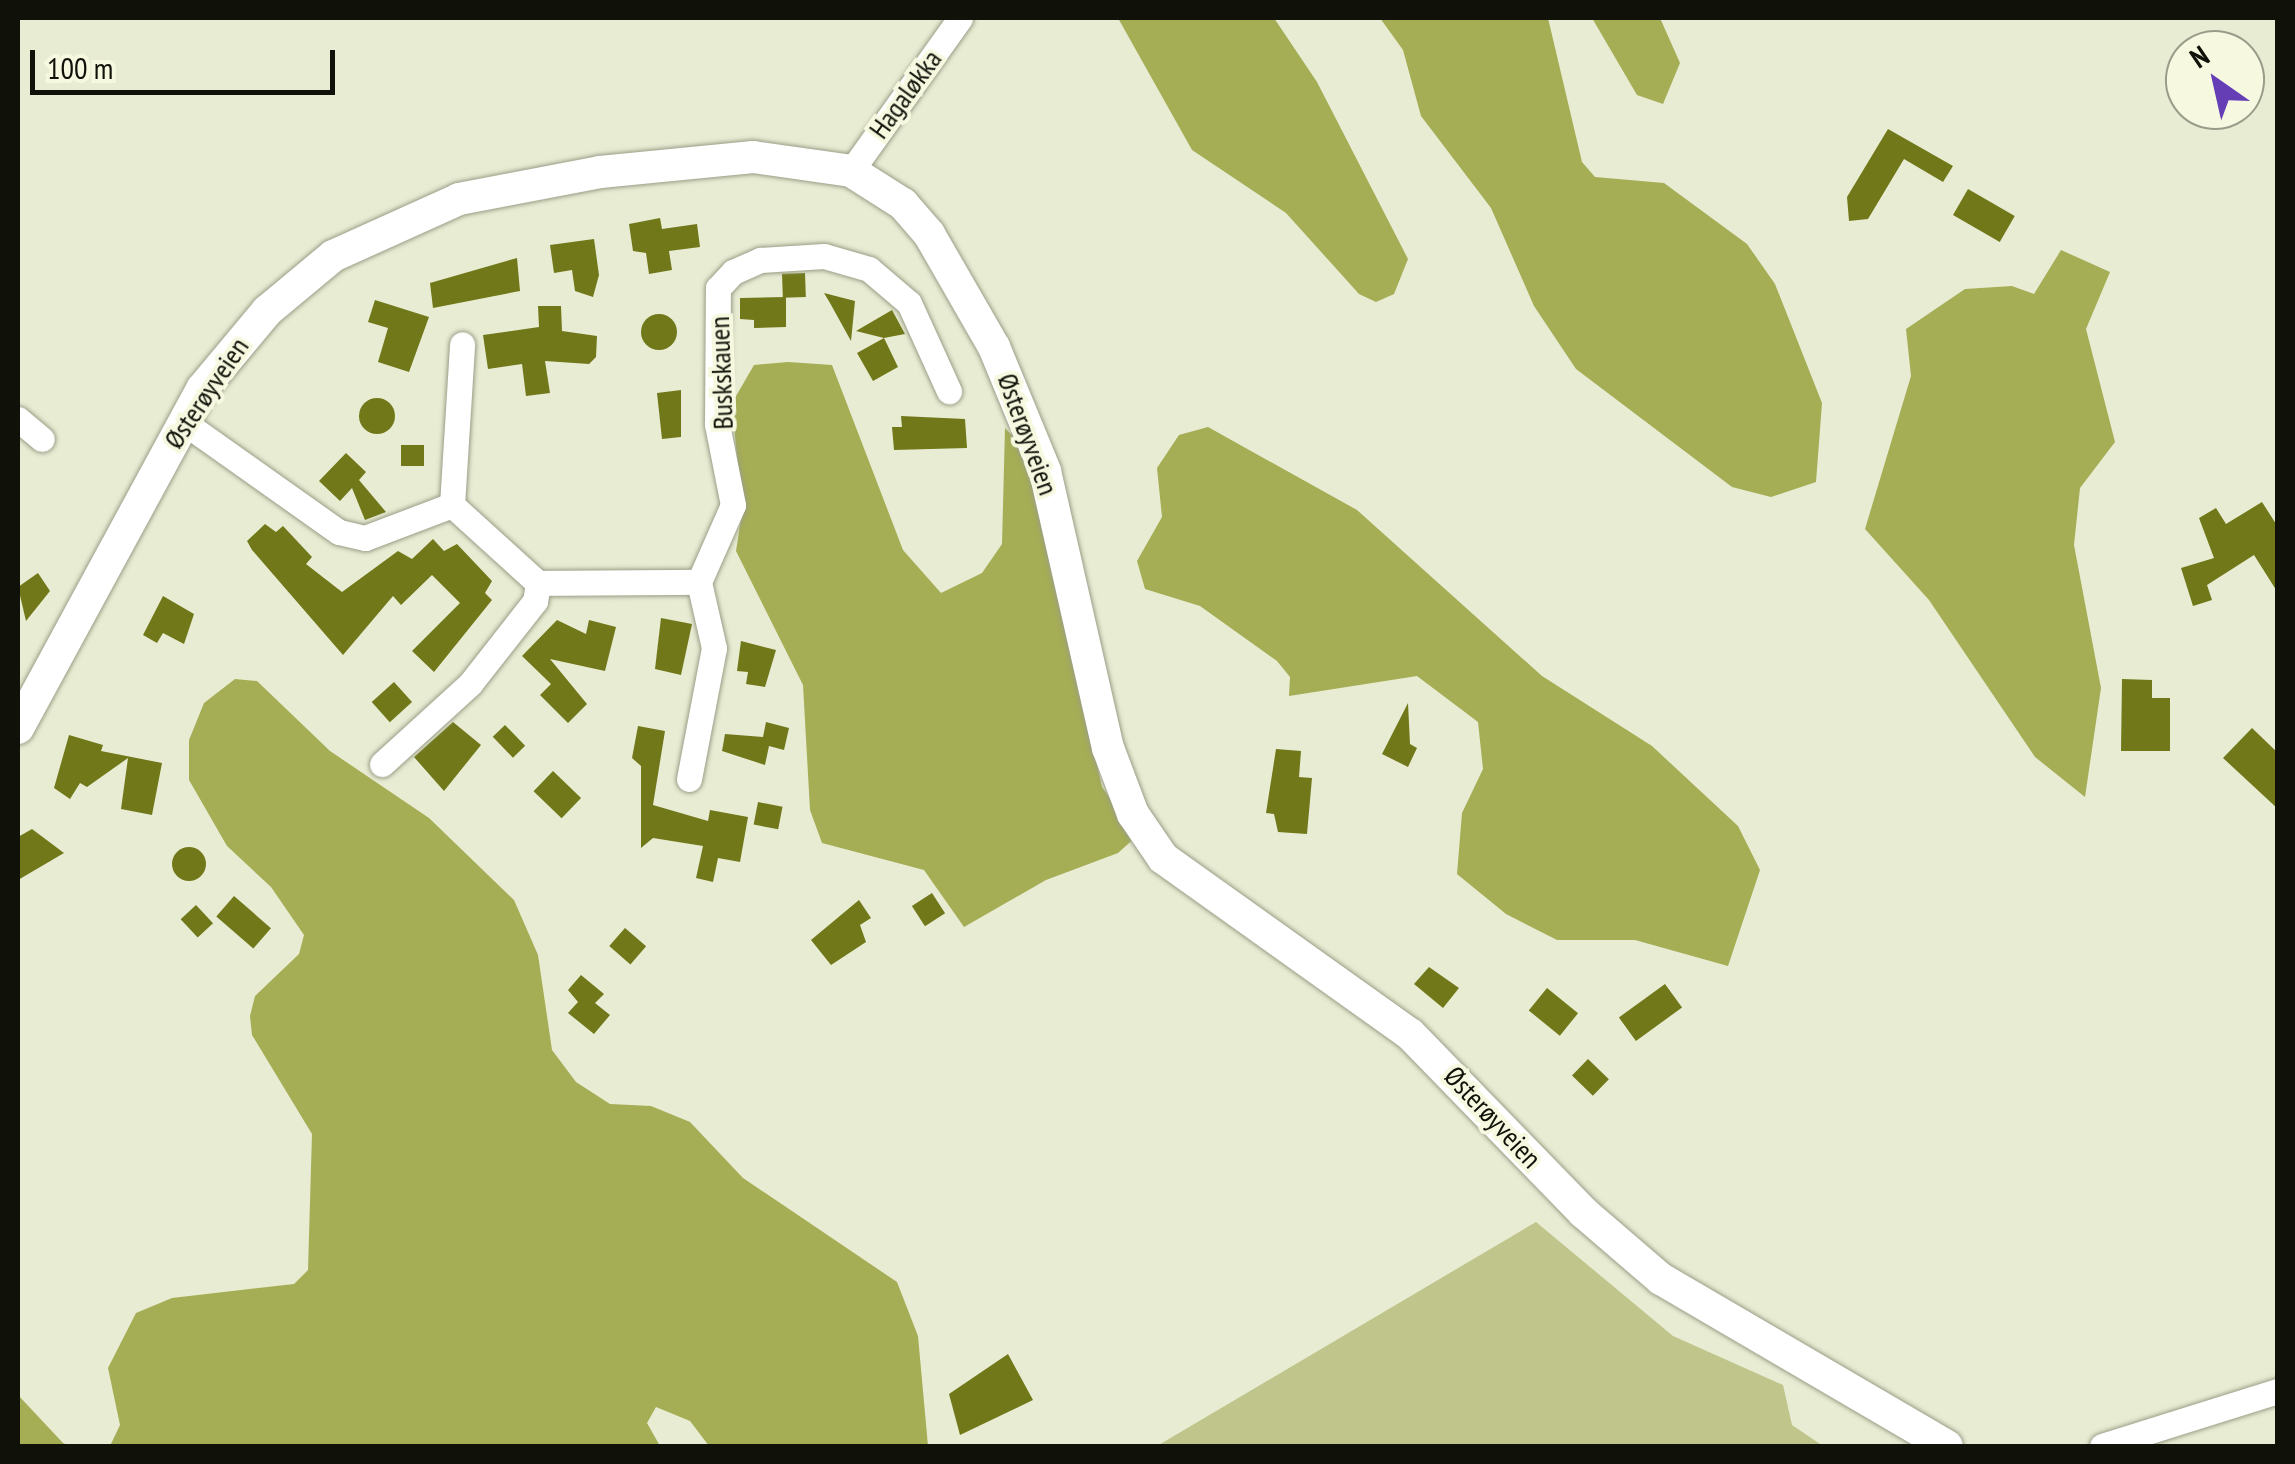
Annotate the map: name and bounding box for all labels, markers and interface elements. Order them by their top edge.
scale bar [35,30,340,92]
north arrow [2165,30,2265,130]
text: N [2182,37,2216,76]
street label: Hagaløkka [862,43,948,145]
text: 100 m [47,48,113,87]
street label: Buskskauen [702,316,740,430]
street label: Østerøyveien [157,331,255,455]
street label: Østerøyveien [991,369,1065,499]
street label: Østerøyveien [1438,1059,1548,1175]

